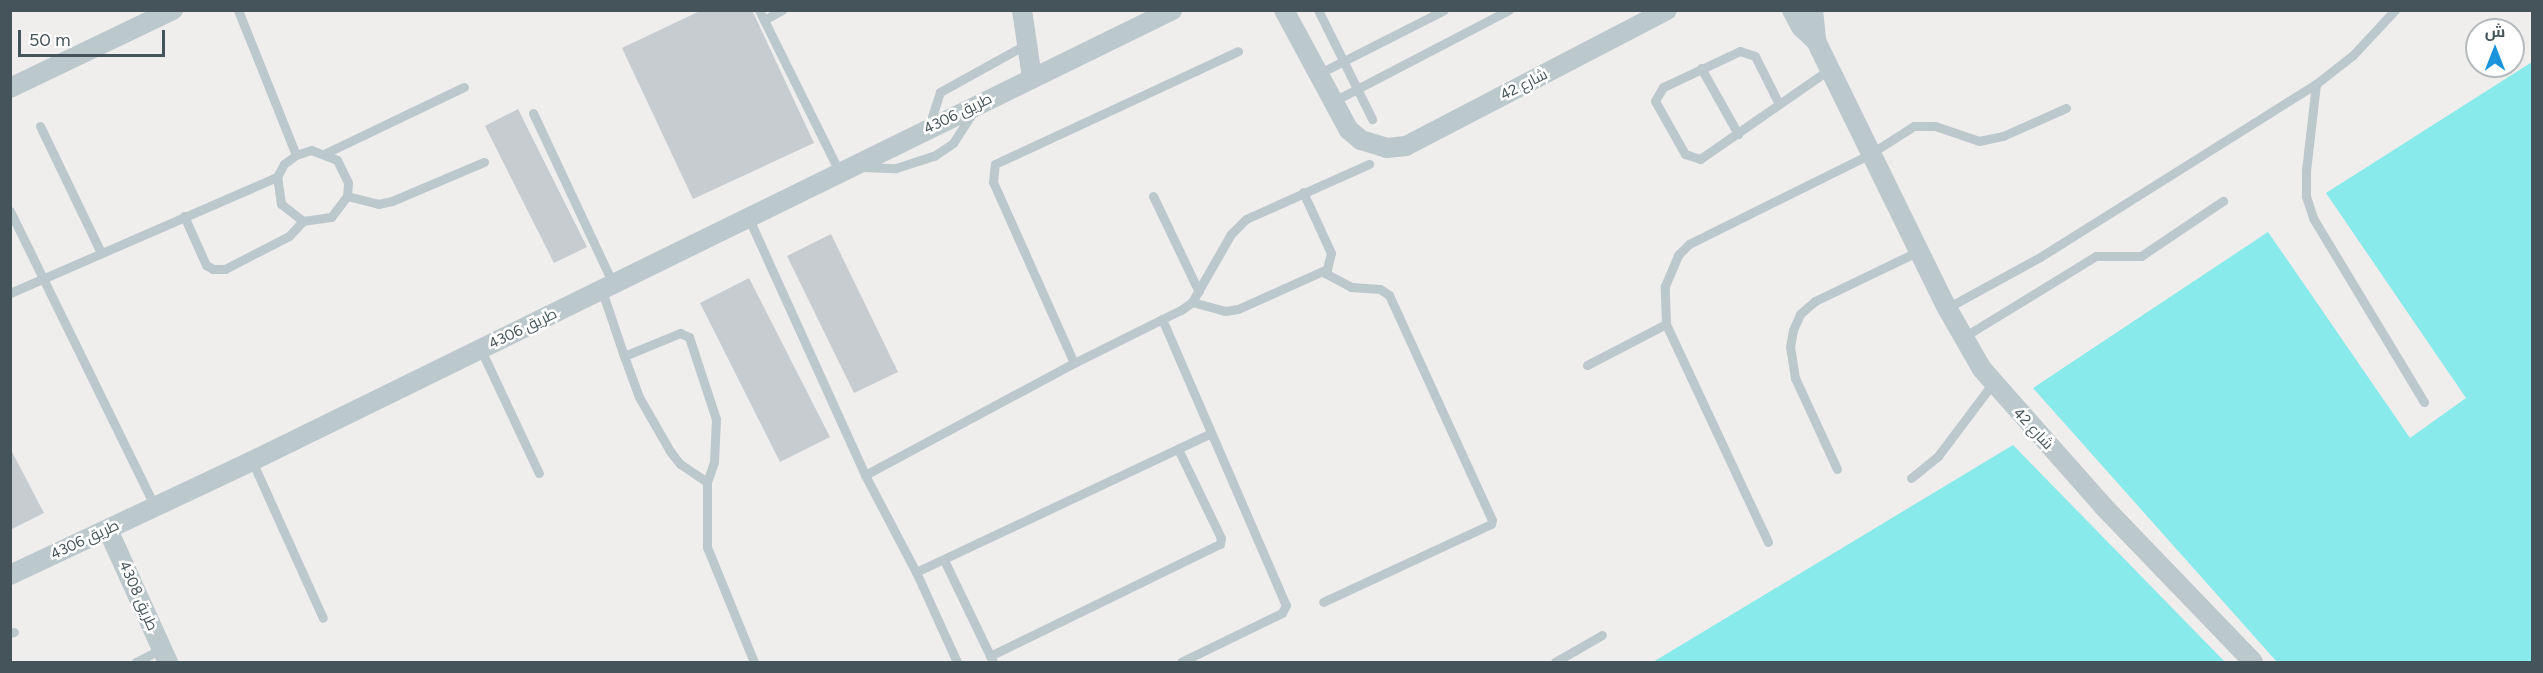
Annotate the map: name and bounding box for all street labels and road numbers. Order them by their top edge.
street label: شارع 42 [1497,66,1551,104]
street label: طريق 4306 [921,90,995,138]
street label: طريق 4306 [486,305,560,353]
street label: شارع 42 [2009,404,2057,454]
street label: طريق 4306 [48,516,122,564]
street label: طريق 4308 [115,558,161,634]

